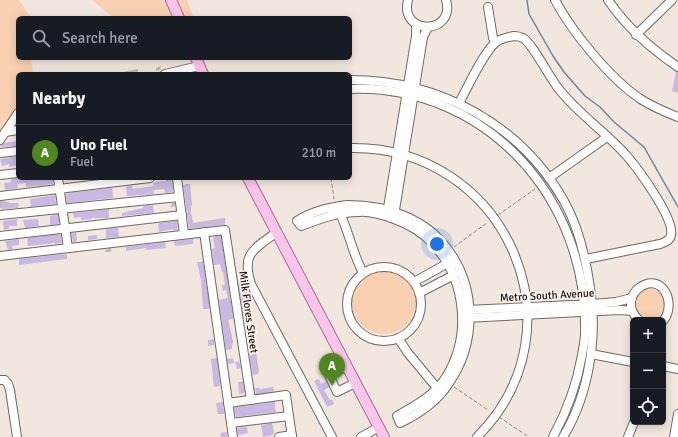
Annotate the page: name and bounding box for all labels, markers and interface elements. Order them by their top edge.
search box [16,16,352,60]
icon: search [30,27,52,49]
text: Search here [62,29,138,47]
text: Nearby [32,88,85,109]
text: Uno Fuel [70,136,127,154]
text: A [41,145,49,161]
text: 210 m [302,145,336,161]
text: Fuel [70,154,94,170]
your location [427,234,447,254]
street label: Milk Flores Street [236,270,261,354]
street label: Metro South Avenue [499,287,595,304]
map controls [630,317,666,425]
button: + [630,317,666,353]
pin: A [319,353,345,386]
button: − [630,353,666,389]
button: locate [630,389,666,425]

